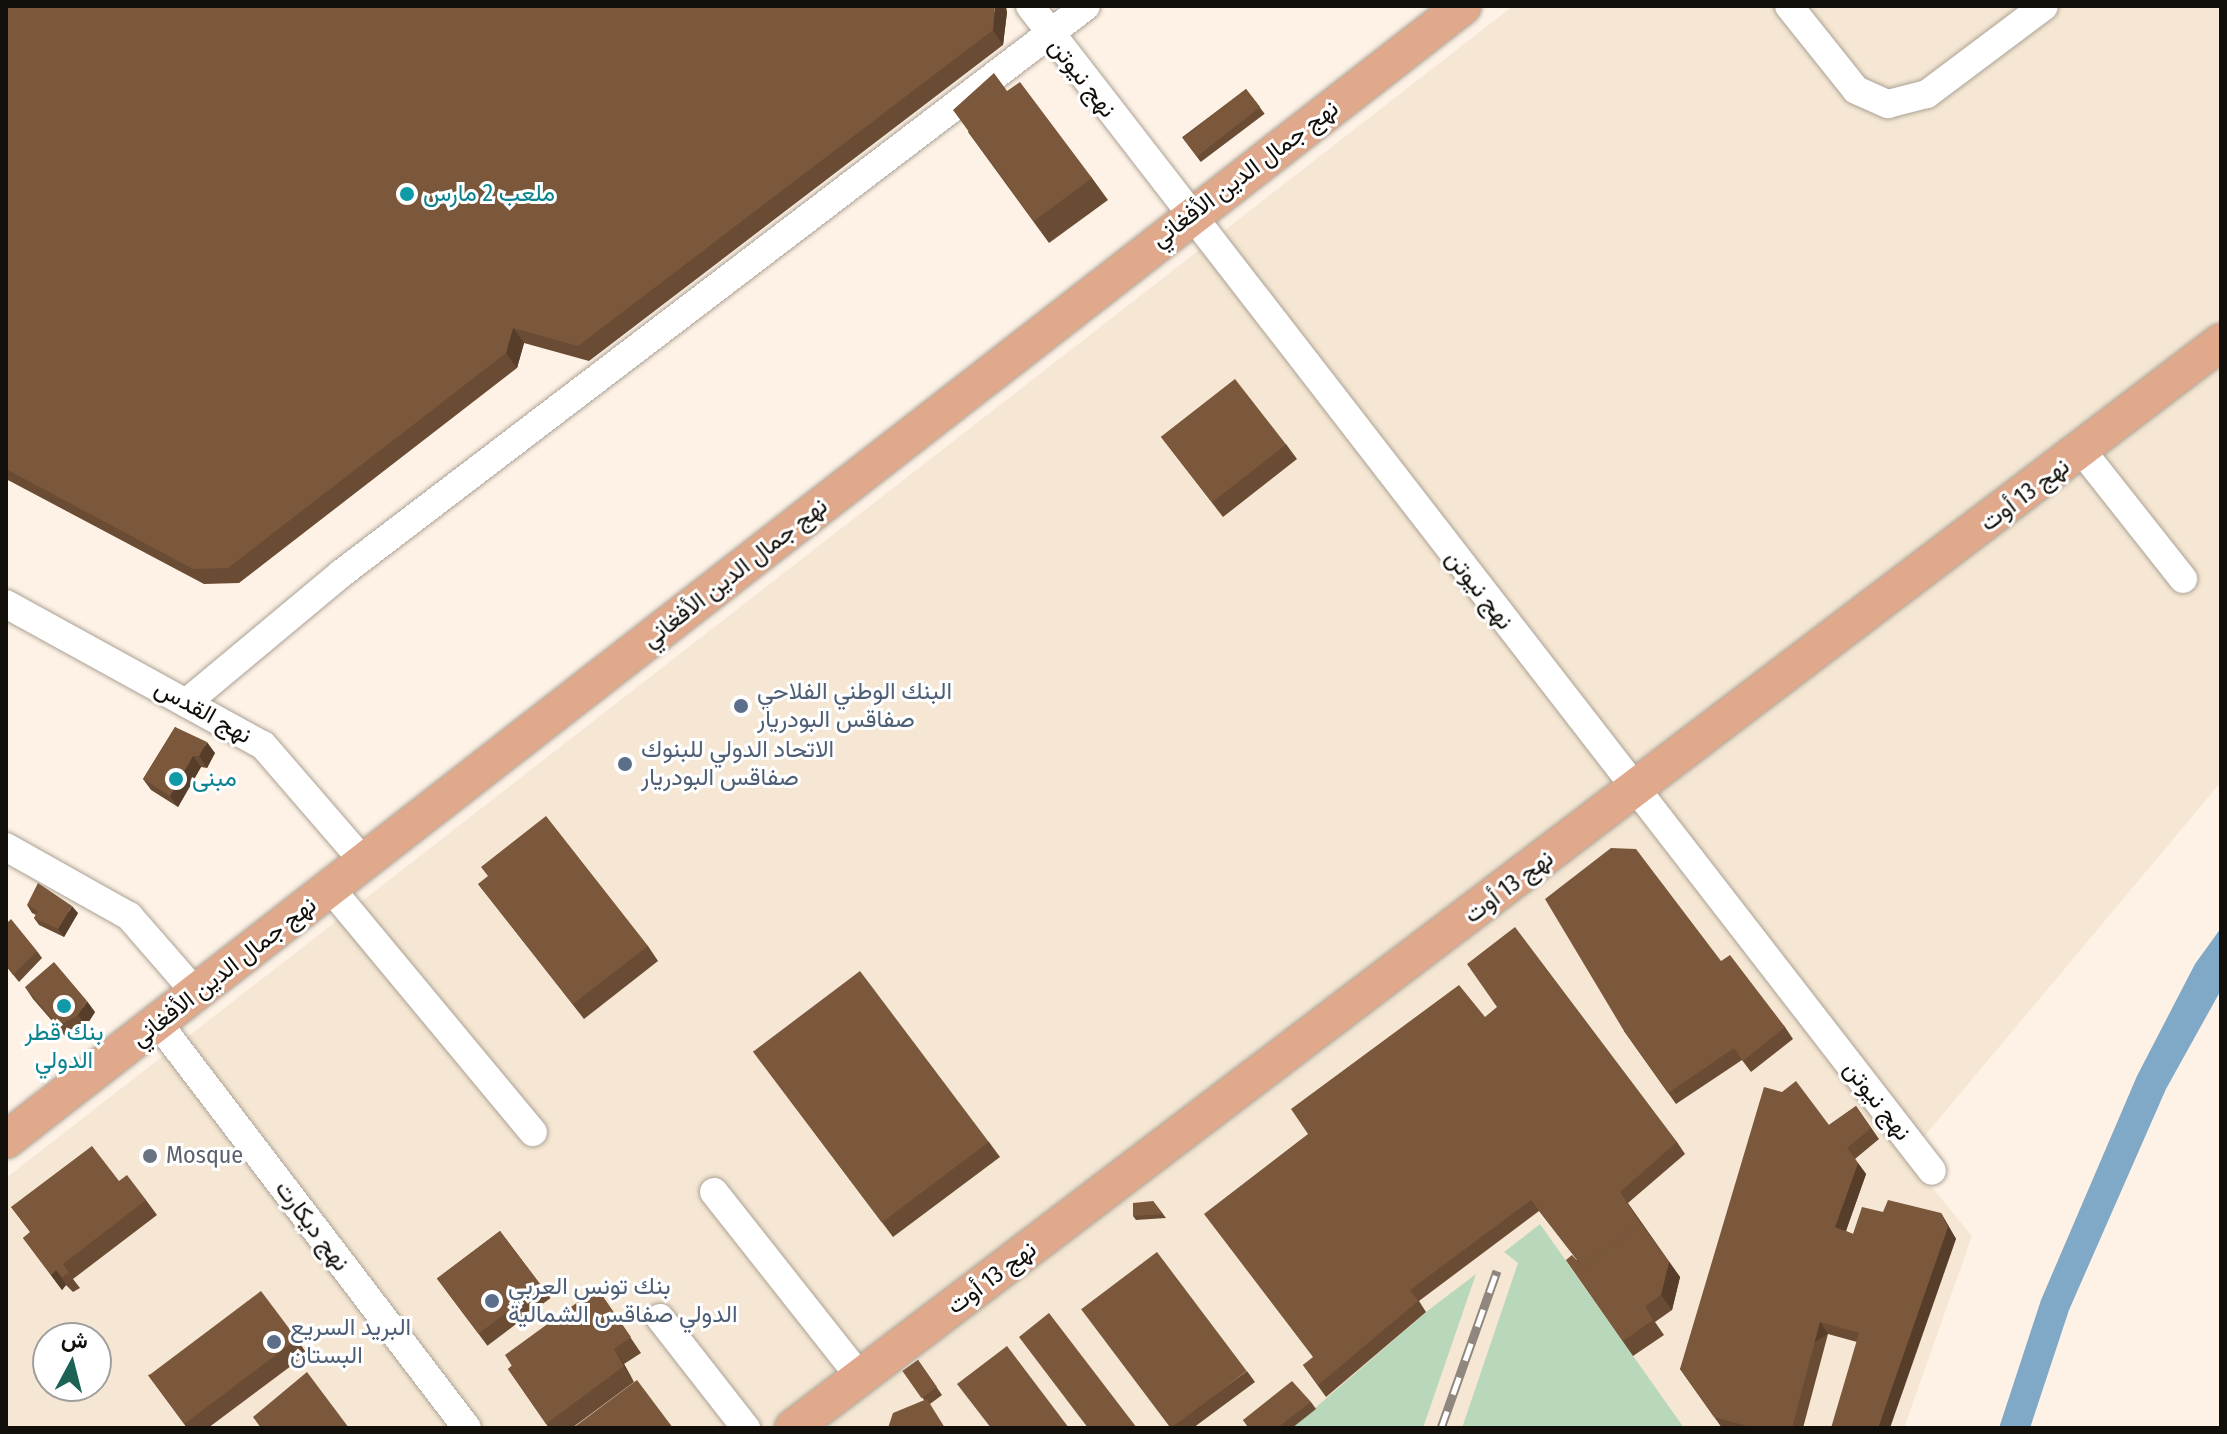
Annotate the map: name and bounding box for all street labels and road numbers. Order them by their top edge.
street label: نهج نيوتن [1042,32,1122,124]
street label: نهج جمال الدين الأفغاني [1146,94,1344,254]
street label: نهج 13 أوت [1975,452,2075,538]
street label: نهج جمال الدين الأفغاني [637,492,833,654]
street label: نهج نيوتن [1439,544,1519,636]
street label: نهج القدس [149,674,257,750]
street label: نهج 13 أوت [1459,844,1559,930]
street label: نهج جمال الدين الأفغاني [126,891,322,1053]
street label: نهج نيوتن [1837,1055,1917,1147]
street label: نهج ديكارت [269,1175,355,1277]
street label: نهج 13 أوت [942,1235,1042,1321]

